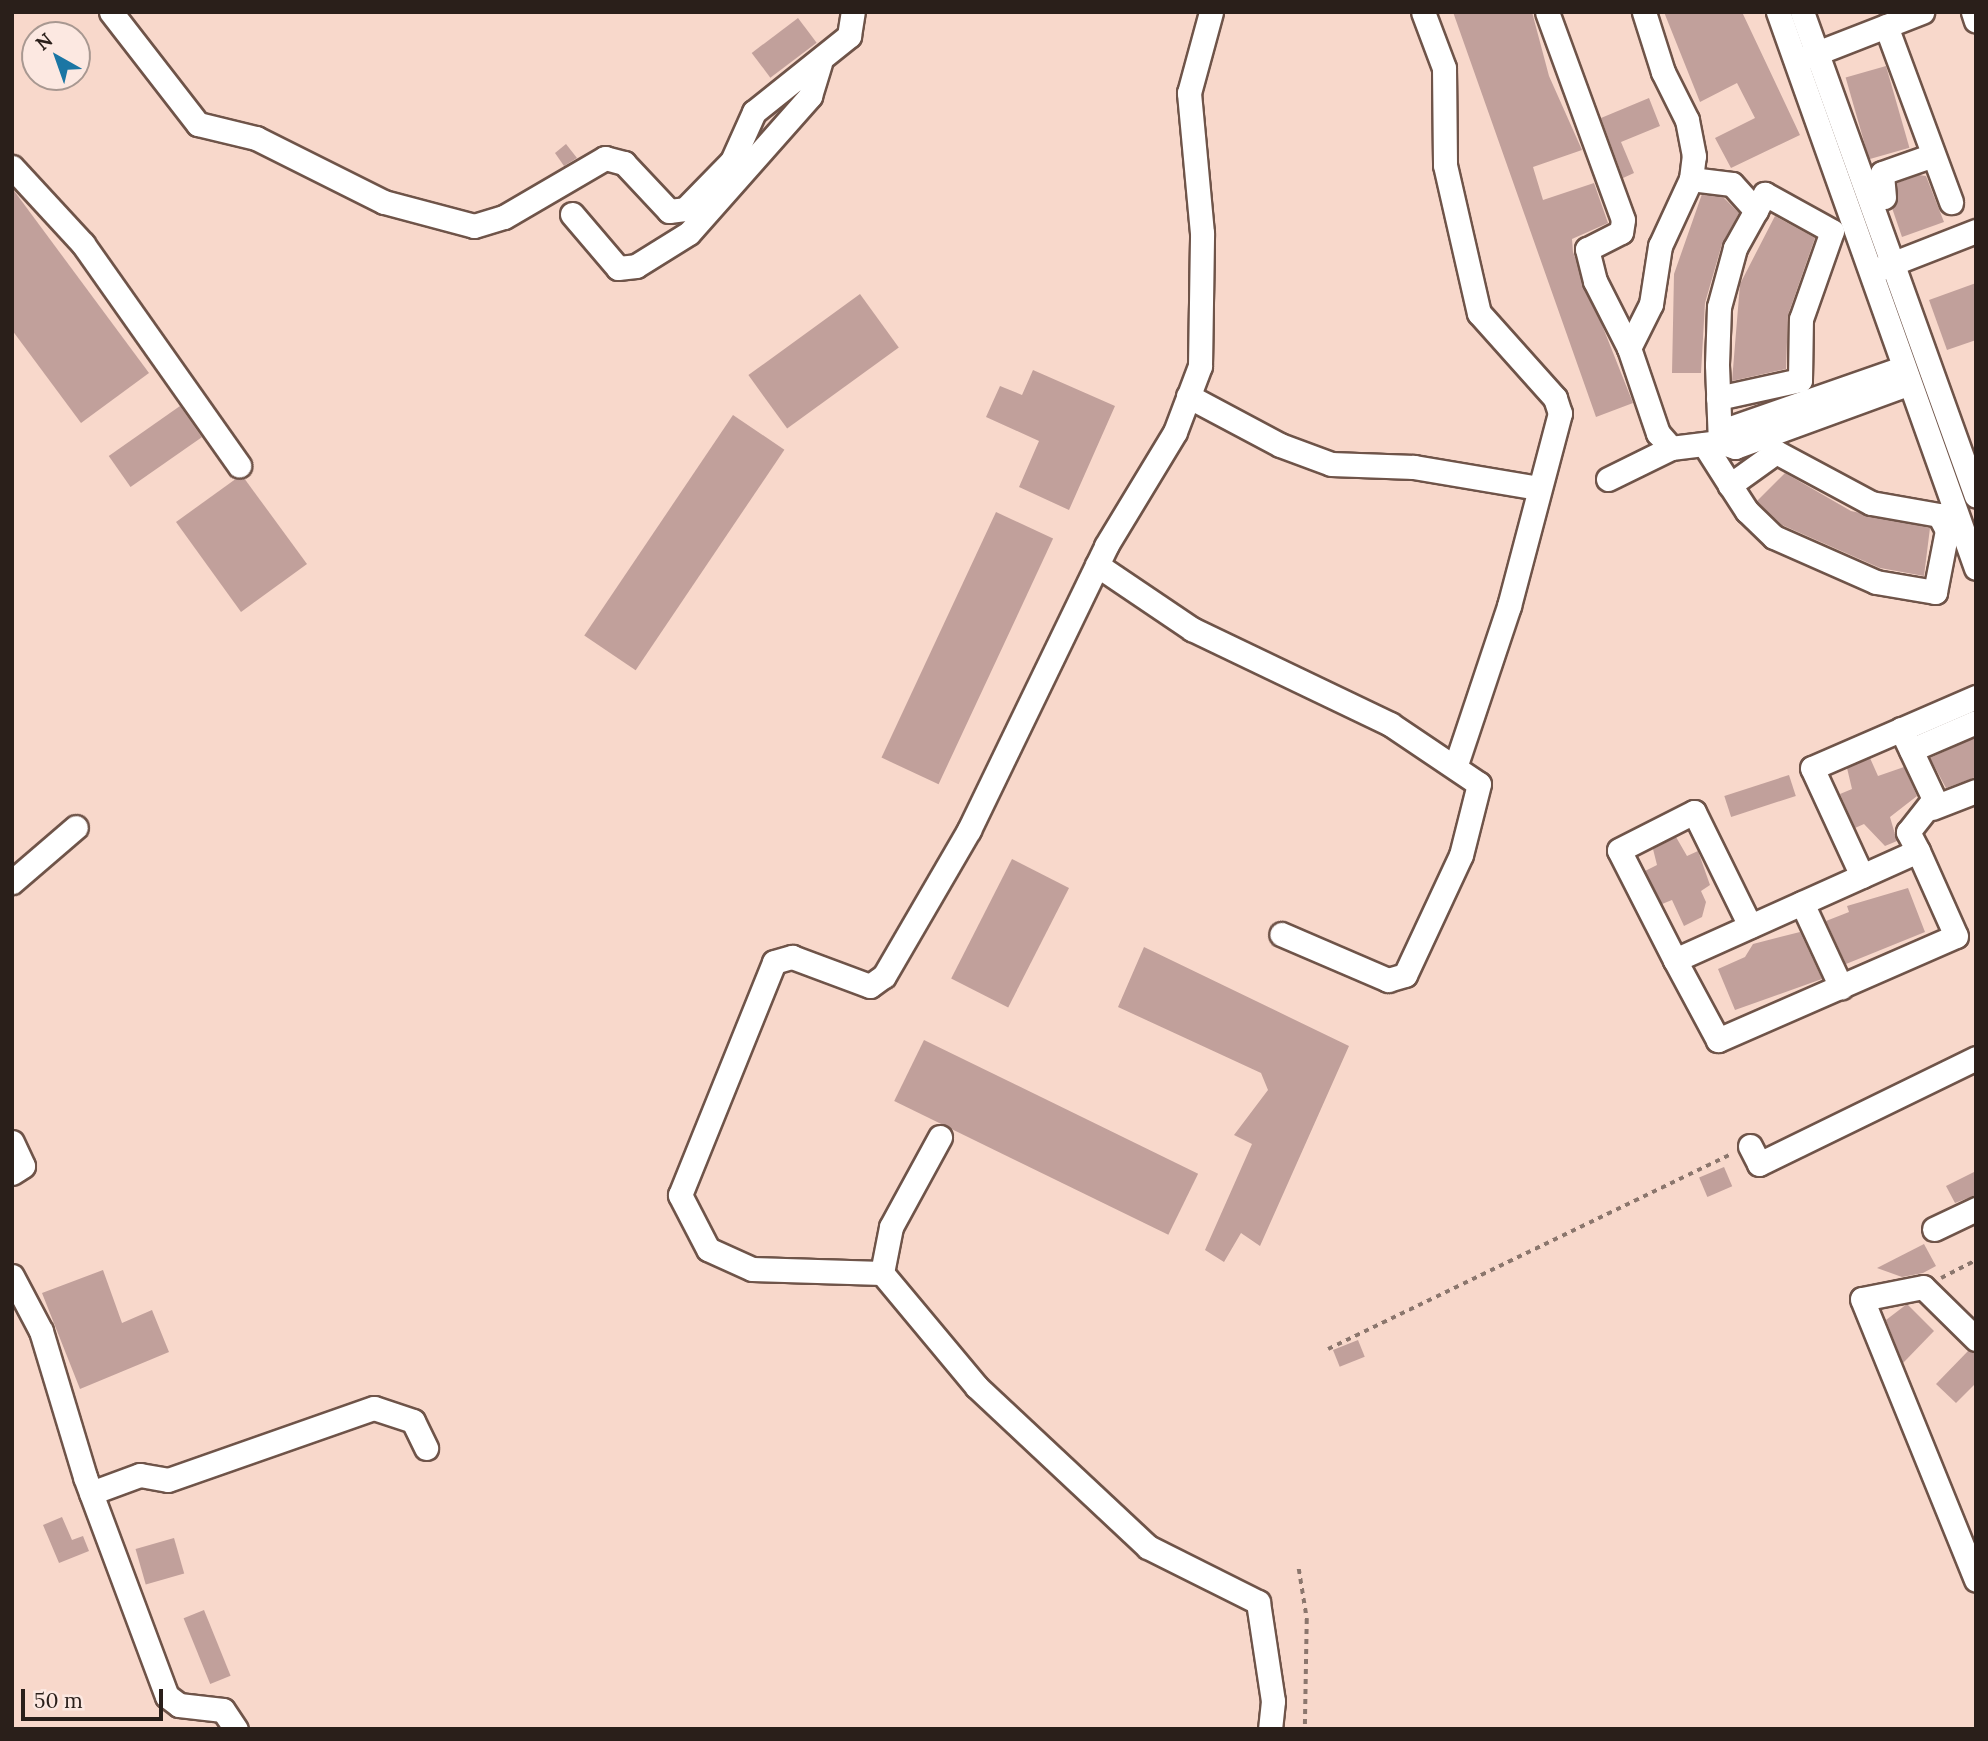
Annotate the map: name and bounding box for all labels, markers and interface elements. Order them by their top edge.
north arrow [21,21,91,91]
text: N [30,28,57,55]
scale bar [24,1674,166,1718]
text: 50 m [34,1687,83,1714]

